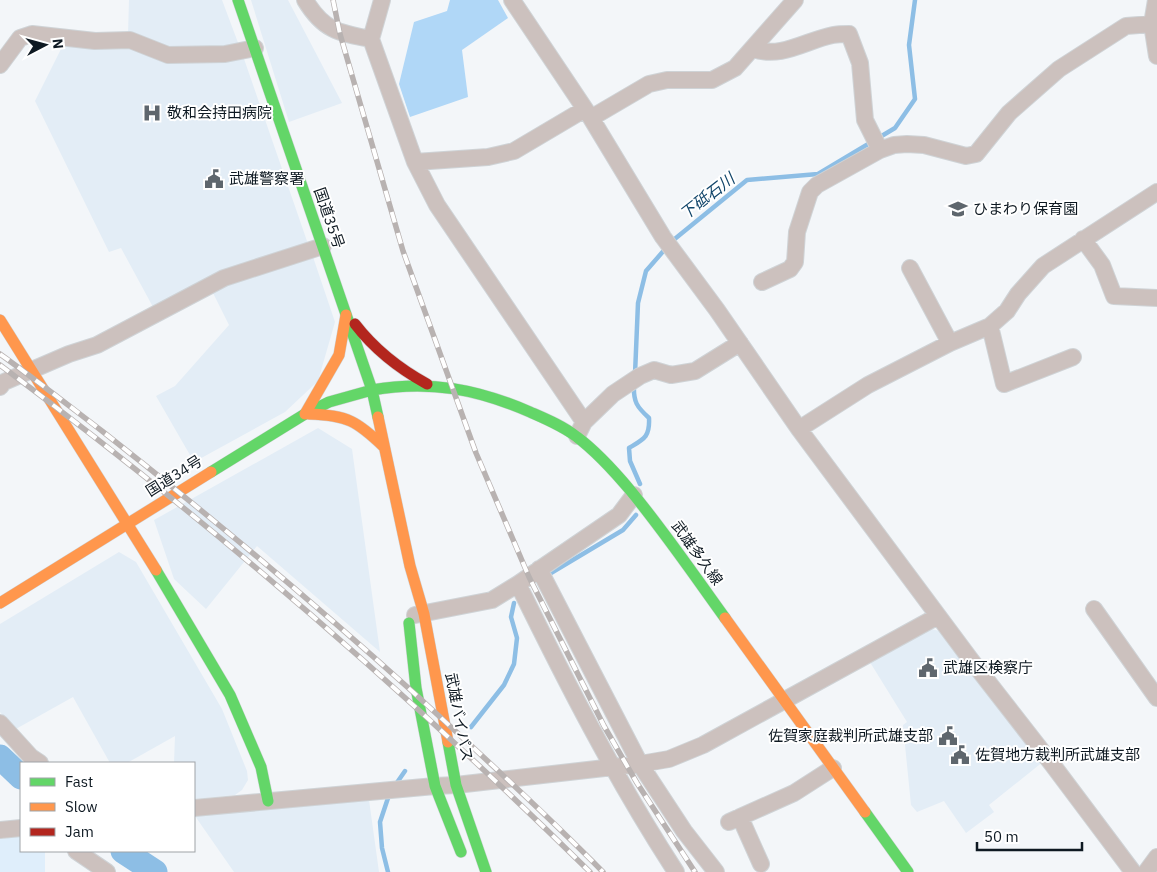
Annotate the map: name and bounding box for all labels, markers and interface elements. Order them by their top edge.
north arrow [20,20,70,70]
text: N [48,38,67,50]
hospital icon: 敬和会持田病院 [141,102,163,124]
place label: 敬和会持田病院 [167,103,272,122]
water label: 下砥石川 [676,167,740,224]
public building icon: 武雄警察署 [203,168,225,190]
place label: 武雄警察署 [229,169,304,188]
street label: 国道35号 [310,185,349,251]
school or university icon: ひまわり保育園 [947,198,969,220]
place label: ひまわり保育園 [973,199,1078,218]
street label: 国道34号 [142,451,205,500]
street label: 武雄多久線 [668,517,727,589]
public building icon: 武雄区検察庁 [917,657,939,679]
place label: 武雄区検察庁 [943,658,1033,677]
street label: 武雄バイパス [442,671,477,763]
public building icon: 佐賀家庭裁判所武雄支部 [937,725,959,747]
place label: 佐賀家庭裁判所武雄支部 [768,726,933,745]
public building icon: 佐賀地方裁判所武雄支部 [949,744,971,766]
place label: 佐賀地方裁判所武雄支部 [975,745,1140,764]
legend [20,762,195,852]
text: Fast [65,772,93,791]
text: Slow [65,797,98,816]
scale bar [977,820,1082,852]
text: Jam [65,822,94,841]
text: 50 m [984,827,1019,846]

